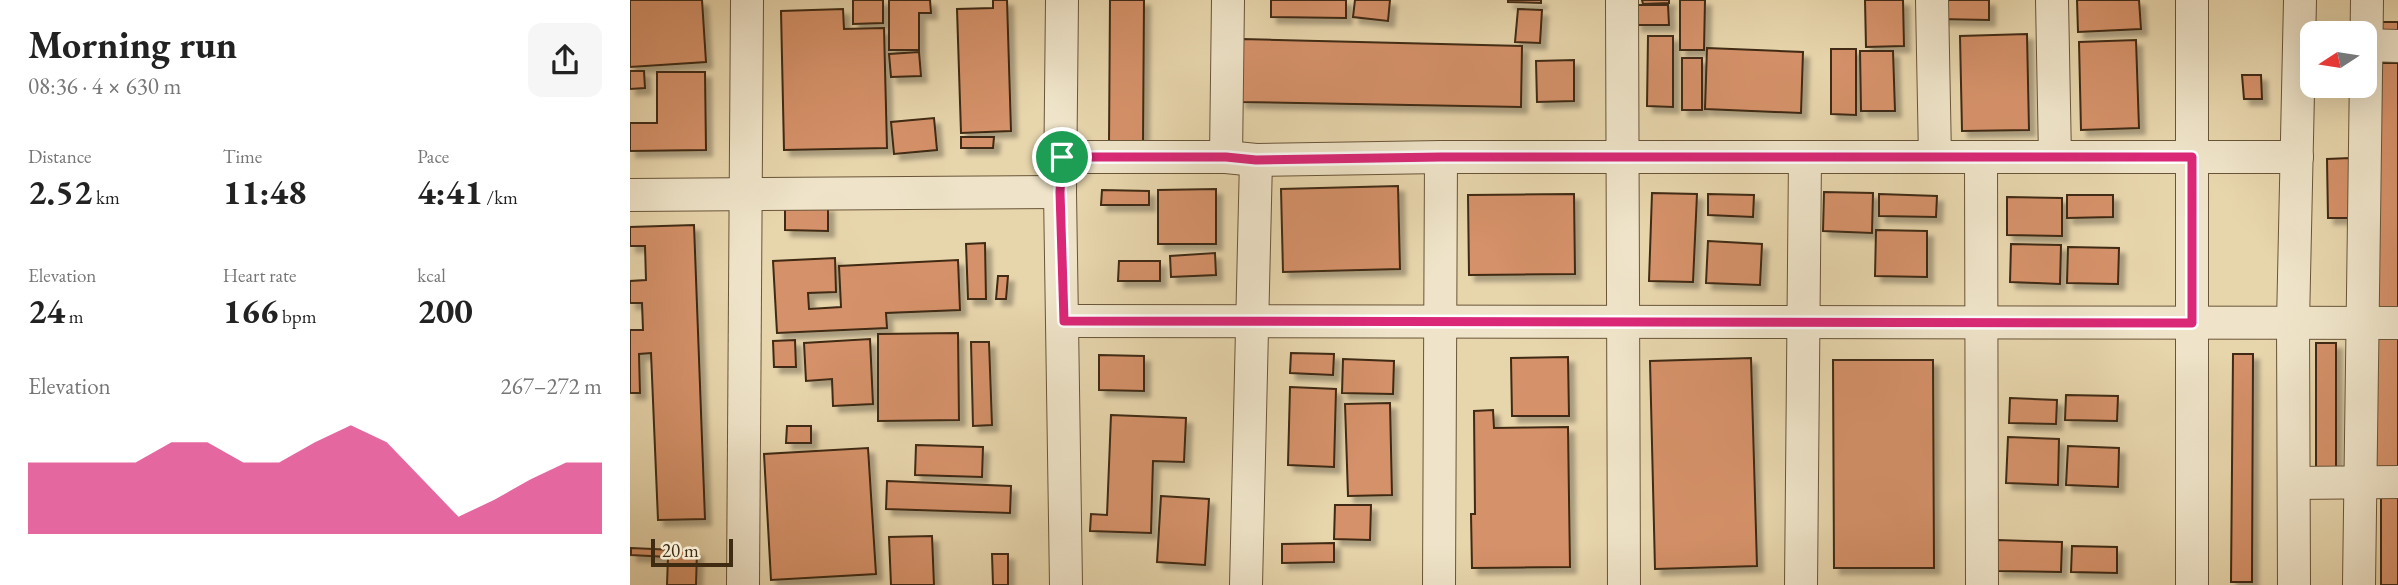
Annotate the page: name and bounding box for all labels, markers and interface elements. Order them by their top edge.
text: Morning run [28,20,237,69]
north arrow [2300,21,2376,98]
map controls [2300,21,2377,98]
button: share [528,23,602,97]
text: 08:36 · 4 × 630 m [28,71,181,101]
pin [1032,127,1092,187]
icon: arrive [1043,138,1081,176]
text: Distance [28,144,91,169]
text: Time [223,144,262,169]
text: Pace [417,144,449,169]
text: 2.52 [28,169,92,214]
text: 11:48 [223,169,307,214]
text: 4:41 [417,169,483,214]
text: km [92,185,120,210]
text: /km [483,185,518,210]
text: Elevation [28,263,96,288]
text: Heart rate [223,263,296,288]
text: kcal [417,263,446,288]
text: 24 [28,288,65,333]
text: 166 [223,288,278,333]
text: 200 [417,288,473,333]
text: m [65,304,84,329]
text: bpm [278,304,316,329]
text: Elevation [28,371,111,401]
text: 267–272 m [501,371,602,401]
scale bar [651,536,733,568]
text: 20 m [662,538,699,563]

